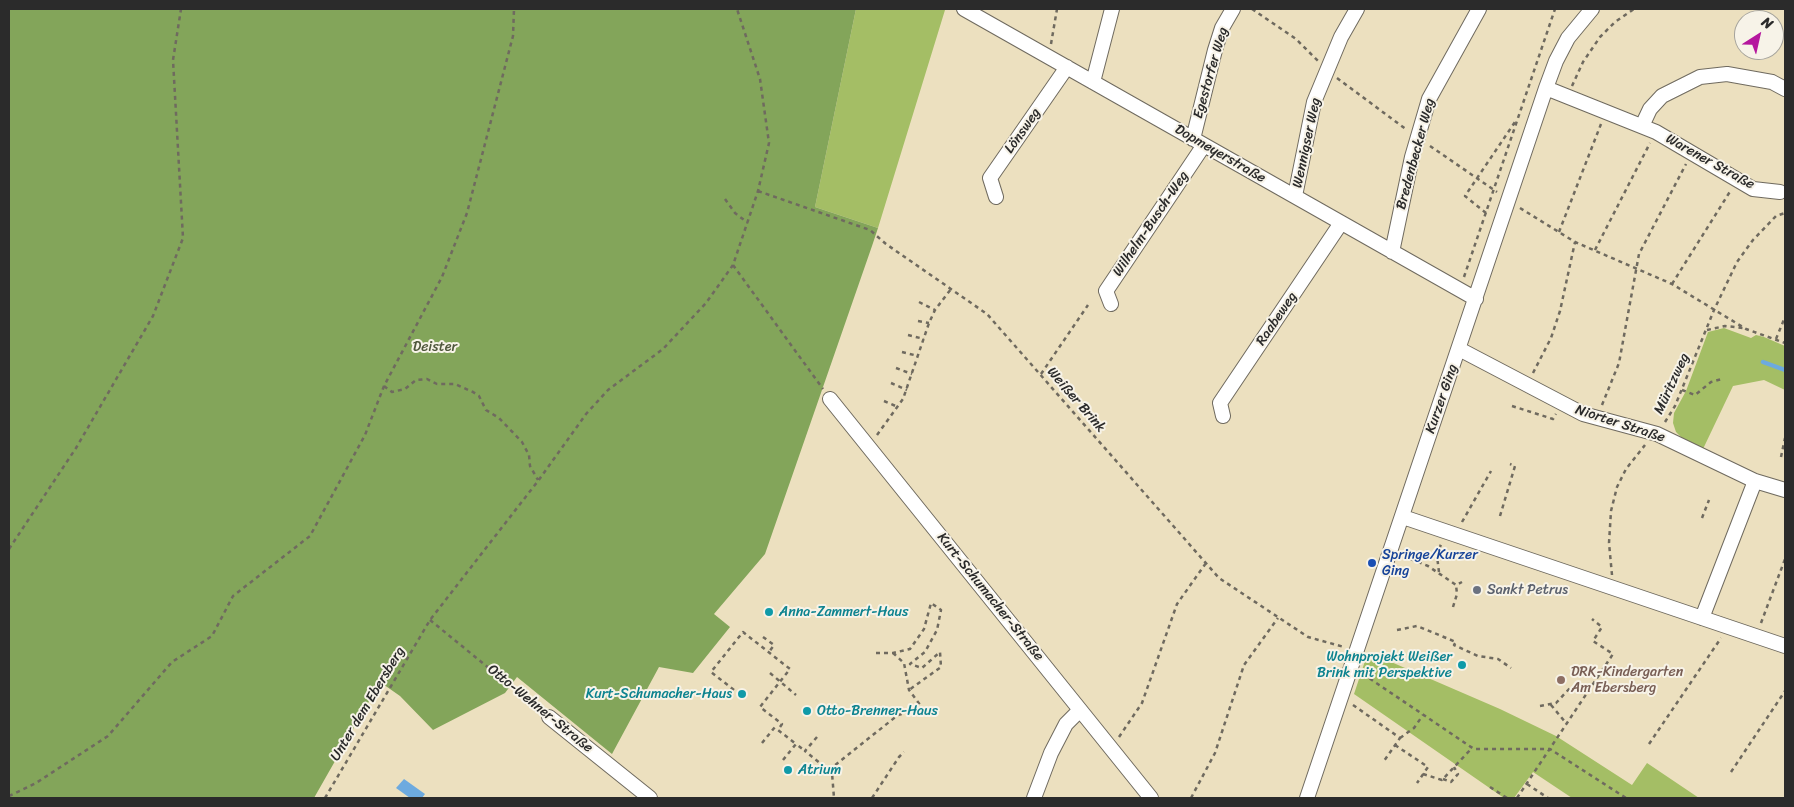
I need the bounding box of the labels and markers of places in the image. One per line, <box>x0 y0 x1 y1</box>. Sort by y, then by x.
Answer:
place label: Springe/Kurzer Ging <box>1382 547 1478 580</box>
marker: Springe/Kurzer Ging <box>1366 557 1378 569</box>
place label: Sankt Petrus <box>1487 582 1568 598</box>
marker: Sankt Petrus <box>1471 584 1483 596</box>
place label: Anna-Zammert-Haus <box>779 604 908 620</box>
marker: Anna-Zammert-Haus <box>763 606 775 618</box>
place label: Wohnprojekt Weißer Brink mit Perspektive <box>1317 649 1452 682</box>
marker: Wohnprojekt Weißer Brink mit Perspektive <box>1456 659 1468 671</box>
place label: DRK-Kindergarten Am Ebersberg <box>1571 664 1683 696</box>
marker: DRK-Kindergarten Am Ebersberg <box>1555 674 1567 686</box>
place label: Kurt-Schumacher-Haus <box>586 686 732 702</box>
marker: Kurt-Schumacher-Haus <box>736 688 748 700</box>
place label: Otto-Brenner-Haus <box>817 703 938 719</box>
marker: Otto-Brenner-Haus <box>801 705 813 717</box>
place label: Atrium <box>798 762 841 778</box>
marker: Atrium <box>782 764 794 776</box>

